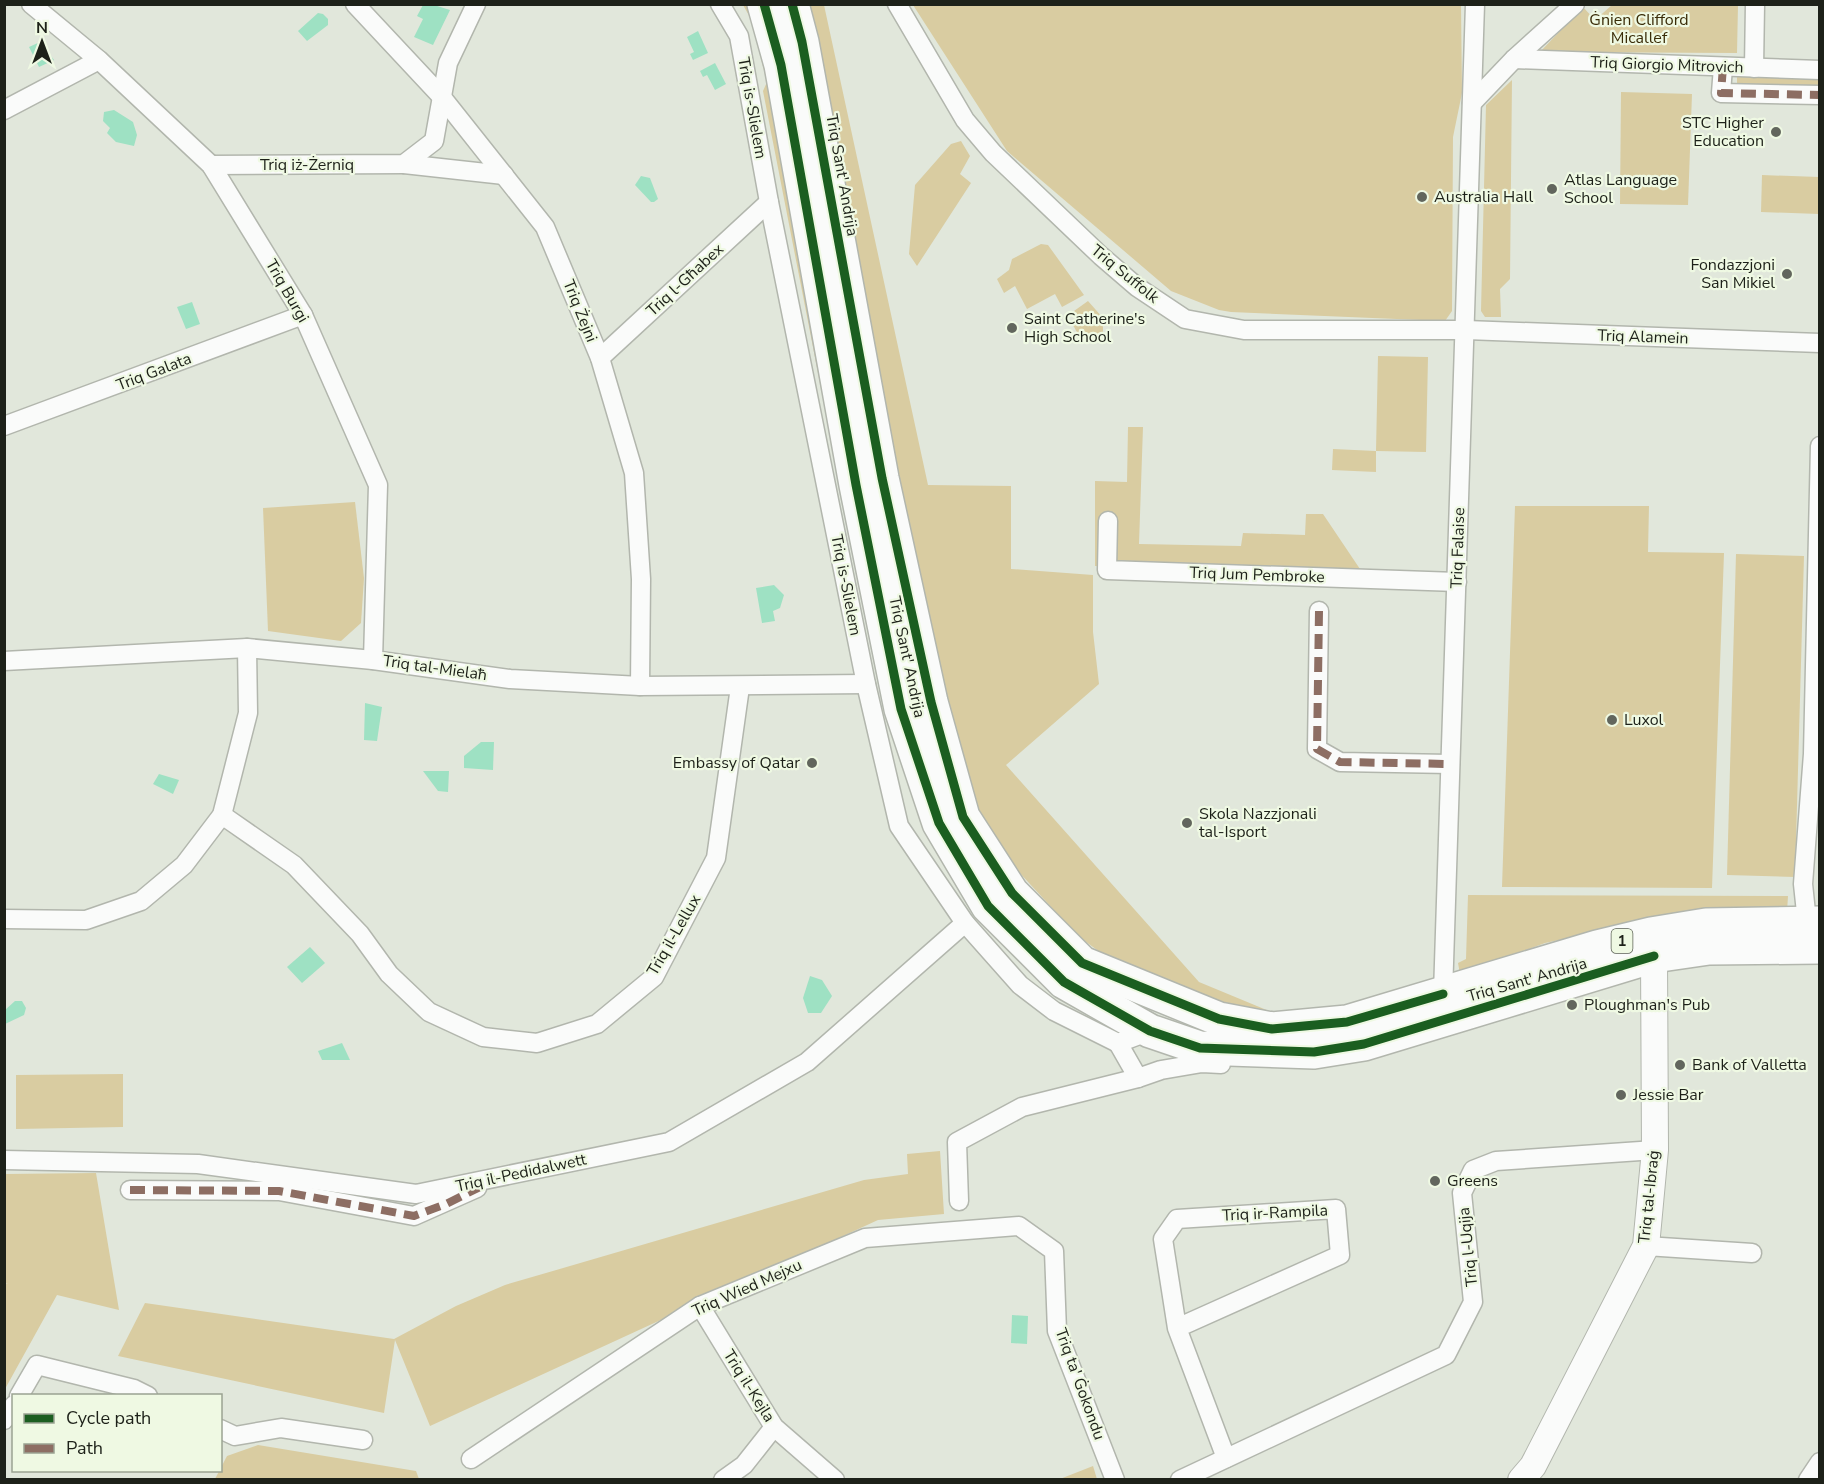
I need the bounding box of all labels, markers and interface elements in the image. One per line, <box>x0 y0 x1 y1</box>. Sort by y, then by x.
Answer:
park label: Ġnien Clifford Micallef <box>1589 9 1689 49</box>
north arrow <box>12 12 72 72</box>
text: N <box>36 17 48 39</box>
street label: Triq Giorgio Mitrovich <box>1590 51 1744 79</box>
street label: Triq is-Slielem <box>732 55 772 161</box>
street label: Triq Sant' Andrija <box>820 112 864 238</box>
place label: STC Higher Education <box>1682 112 1764 152</box>
marker: STC Higher Education <box>1769 125 1783 139</box>
street label: Triq iż-Żerniq <box>260 154 354 176</box>
place label: Atlas Language School <box>1564 169 1677 209</box>
marker: Atlas Language School <box>1545 182 1559 196</box>
place label: Australia Hall <box>1434 186 1533 208</box>
marker: Australia Hall <box>1415 190 1429 204</box>
street label: Triq l-Għabex <box>642 238 729 321</box>
street label: Triq Suffolk <box>1086 240 1165 309</box>
place label: Fondazzjoni San Mikiel <box>1690 254 1775 294</box>
street label: Triq Burgi <box>260 255 314 327</box>
marker: Fondazzjoni San Mikiel <box>1780 267 1794 281</box>
street label: Triq Żejni <box>558 276 602 346</box>
place label: Saint Catherine's High School <box>1024 308 1145 348</box>
marker: Saint Catherine's High School <box>1005 321 1019 335</box>
street label: Triq Alamein <box>1597 324 1689 350</box>
street label: Triq Galata <box>113 348 195 396</box>
street label: Triq Falaise <box>1446 507 1470 589</box>
street label: Triq is-Slielem <box>825 532 867 638</box>
street label: Triq Jum Pembroke <box>1189 562 1325 588</box>
street label: Triq Sant' Andrija <box>883 594 931 720</box>
street label: Triq tal-Mielaħ <box>381 650 489 686</box>
place label: Luxol <box>1624 709 1664 731</box>
marker: Luxol <box>1605 713 1619 727</box>
place label: Embassy of Qatar <box>673 752 800 774</box>
marker: Embassy of Qatar <box>805 756 819 770</box>
place label: Skola Nazzjonali tal-Isport <box>1199 803 1317 843</box>
marker: Skola Nazzjonali tal-Isport <box>1180 816 1194 830</box>
street label: Triq il-Lellux <box>642 890 706 980</box>
road number: 1 <box>1612 929 1632 953</box>
street label: Triq Sant' Andrija <box>1464 952 1590 1008</box>
place label: Ploughman's Pub <box>1584 994 1710 1016</box>
marker: Ploughman's Pub <box>1565 998 1579 1012</box>
place label: Bank of Valletta <box>1692 1054 1807 1076</box>
marker: Bank of Valletta <box>1673 1058 1687 1072</box>
place label: Jessie Bar <box>1632 1084 1704 1106</box>
marker: Jessie Bar <box>1614 1088 1628 1102</box>
street label: Triq il-Pedidalwett <box>454 1148 589 1198</box>
street label: Triq tal-Ibraġ <box>1633 1149 1665 1245</box>
place label: Greens <box>1447 1170 1498 1192</box>
marker: Greens <box>1428 1174 1442 1188</box>
street label: Triq ir-Rampila <box>1221 1199 1329 1227</box>
street label: Triq l-Uqija <box>1453 1206 1483 1288</box>
street label: Triq Wied Mejxu <box>689 1254 805 1322</box>
street label: Triq ta' Ġokondu <box>1050 1325 1110 1443</box>
street label: Triq il-Kejla <box>718 1346 780 1426</box>
legend <box>12 1394 222 1472</box>
text: Cycle path <box>66 1406 151 1430</box>
text: Path <box>66 1436 103 1460</box>

